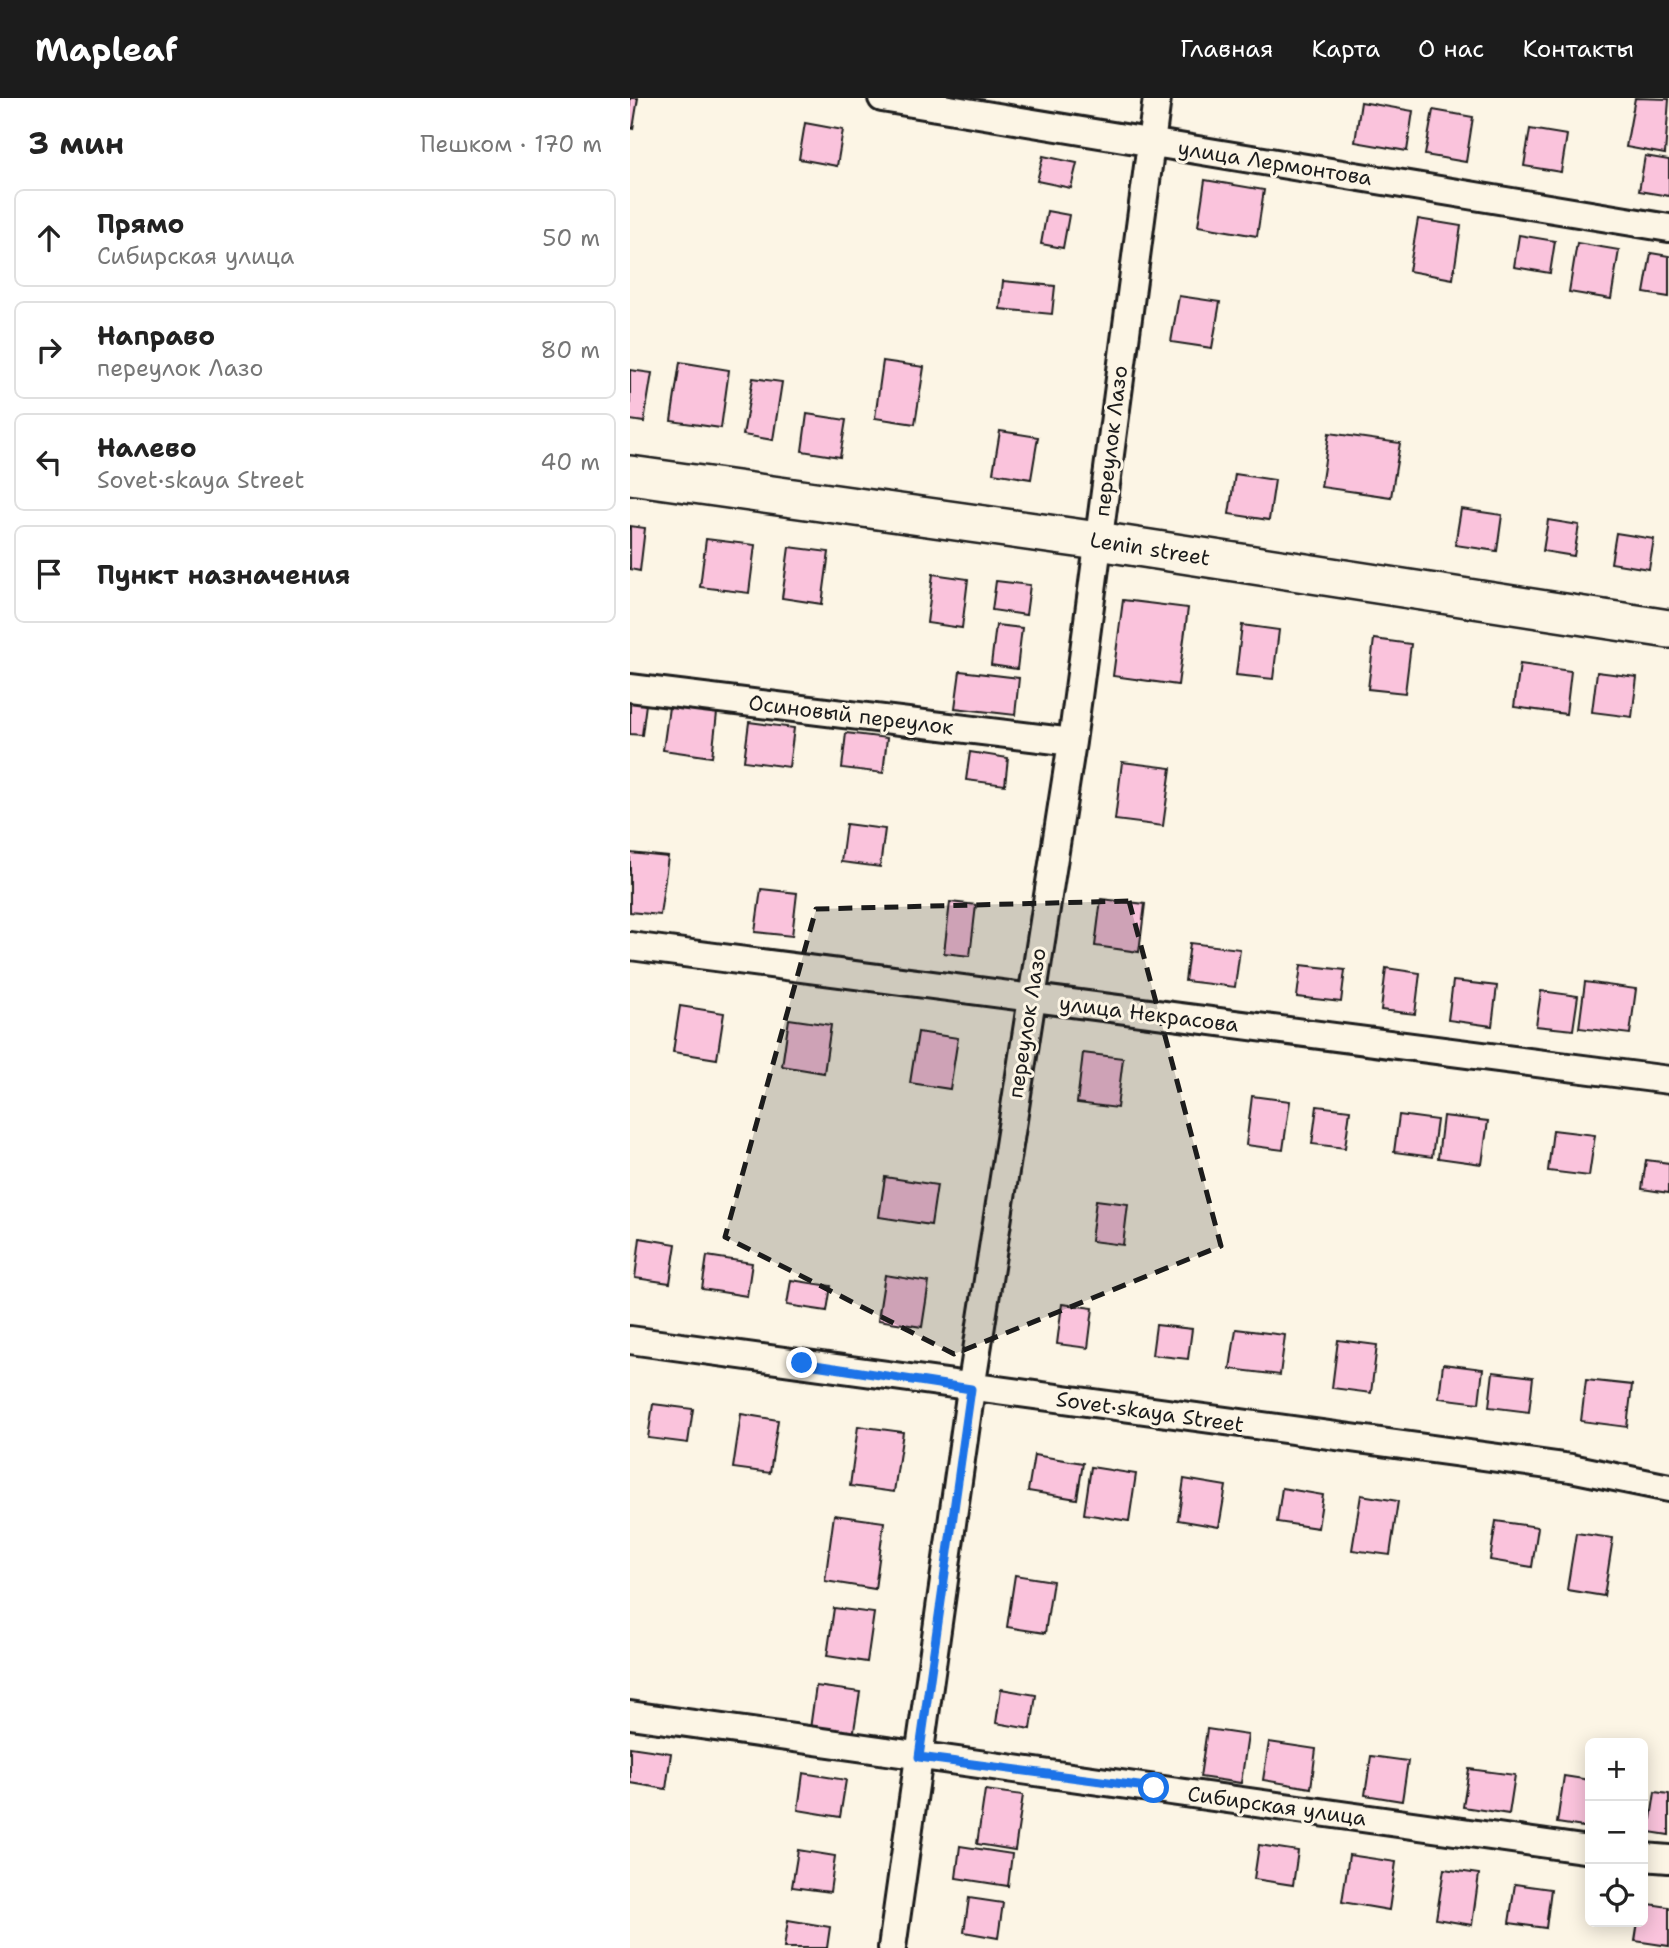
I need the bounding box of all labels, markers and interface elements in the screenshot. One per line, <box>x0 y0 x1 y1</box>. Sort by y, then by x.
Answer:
text: Mapleaf <box>35 27 178 72</box>
text: Главная <box>1180 33 1273 65</box>
text: Карта <box>1311 33 1380 65</box>
text: О нас <box>1418 33 1484 65</box>
text: Контакты <box>1522 33 1634 65</box>
text: 3 мин <box>28 123 124 164</box>
text: Пешком · 170 m <box>420 129 602 159</box>
street label: улица Лермонтова <box>1176 134 1374 192</box>
text: Прямо <box>97 206 185 241</box>
icon: ahead <box>30 219 68 257</box>
text: 50 m <box>542 223 600 253</box>
text: Сибирская улица <box>97 241 294 271</box>
text: Направо <box>97 318 215 353</box>
icon: right <box>30 331 68 369</box>
text: 80 m <box>541 335 600 365</box>
text: переулок Лазо <box>97 353 263 383</box>
street label: переулок Лазо <box>1088 364 1134 518</box>
text: Налево <box>97 430 197 465</box>
icon: left <box>30 443 68 481</box>
text: 40 m <box>540 447 600 477</box>
text: Sovet·skaya Street <box>97 465 305 495</box>
street label: Lenin street <box>1088 526 1212 572</box>
icon: arrive <box>30 555 68 593</box>
text: Пункт назначения <box>97 557 350 592</box>
street label: Осиновый переулок <box>747 689 955 741</box>
street label: переулок Лазо <box>1001 946 1053 1100</box>
street label: улица Некрасова <box>1058 989 1240 1039</box>
route end <box>786 1347 817 1378</box>
street label: Sovet·skaya Street <box>1054 1385 1246 1439</box>
map controls <box>1585 1738 1648 1927</box>
button: + <box>1585 1738 1648 1801</box>
route start <box>1138 1772 1169 1803</box>
street label: Сибирская улица <box>1186 1780 1368 1832</box>
button: − <box>1585 1801 1648 1864</box>
button: locate <box>1585 1864 1648 1927</box>

